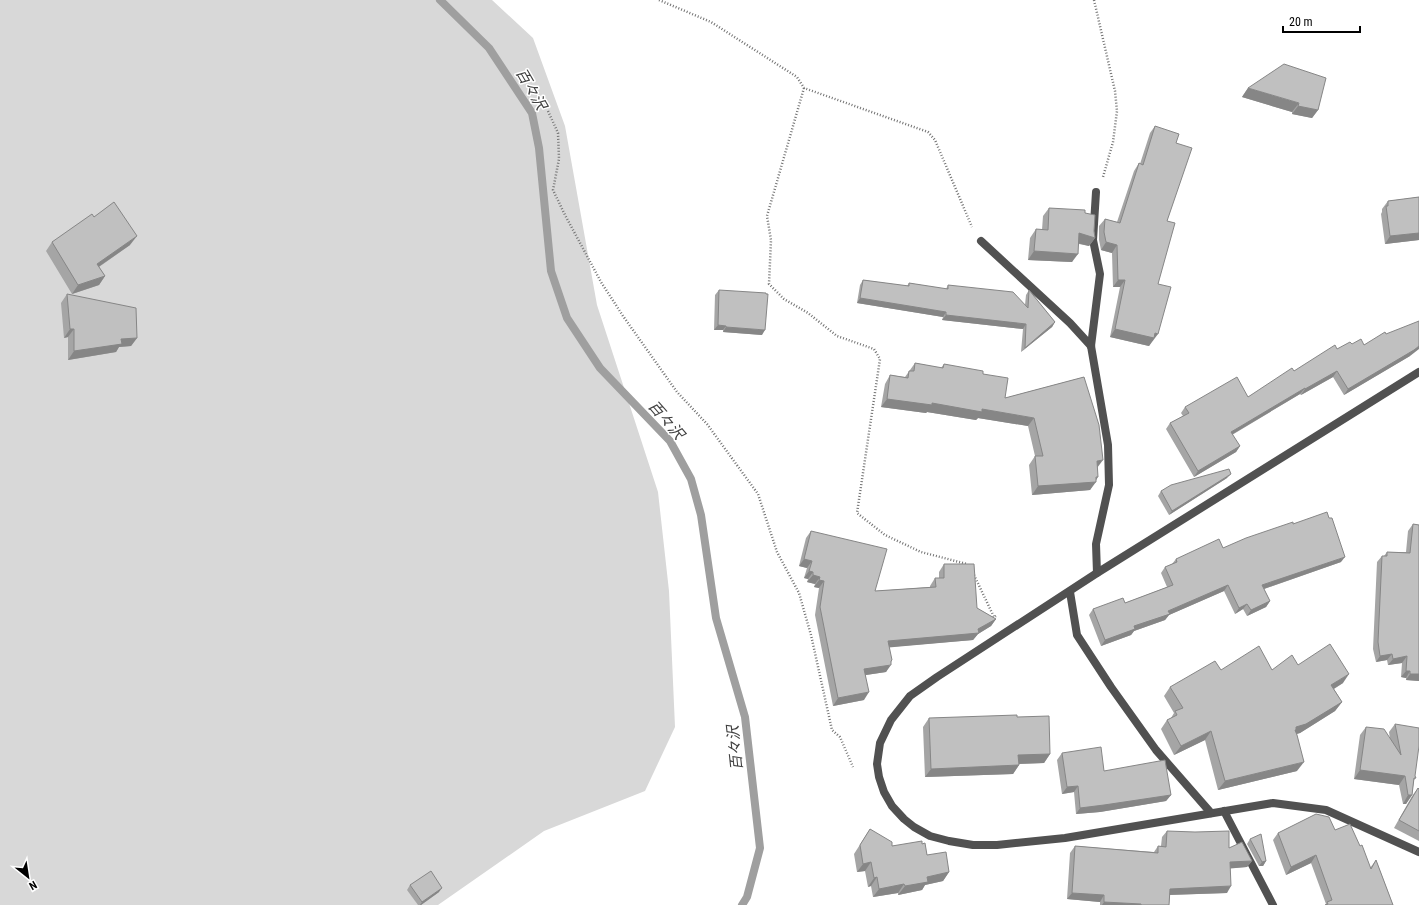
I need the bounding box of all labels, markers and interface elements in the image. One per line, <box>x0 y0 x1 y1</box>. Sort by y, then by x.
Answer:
scale bar <box>1283 8 1360 34</box>
text: 20 m <box>1289 15 1313 29</box>
water label: 百々沢 <box>512 65 551 115</box>
water label: 百々沢 <box>644 397 689 444</box>
water label: 百々沢 <box>723 723 746 771</box>
north arrow <box>8 857 48 897</box>
text: N <box>26 878 39 893</box>

